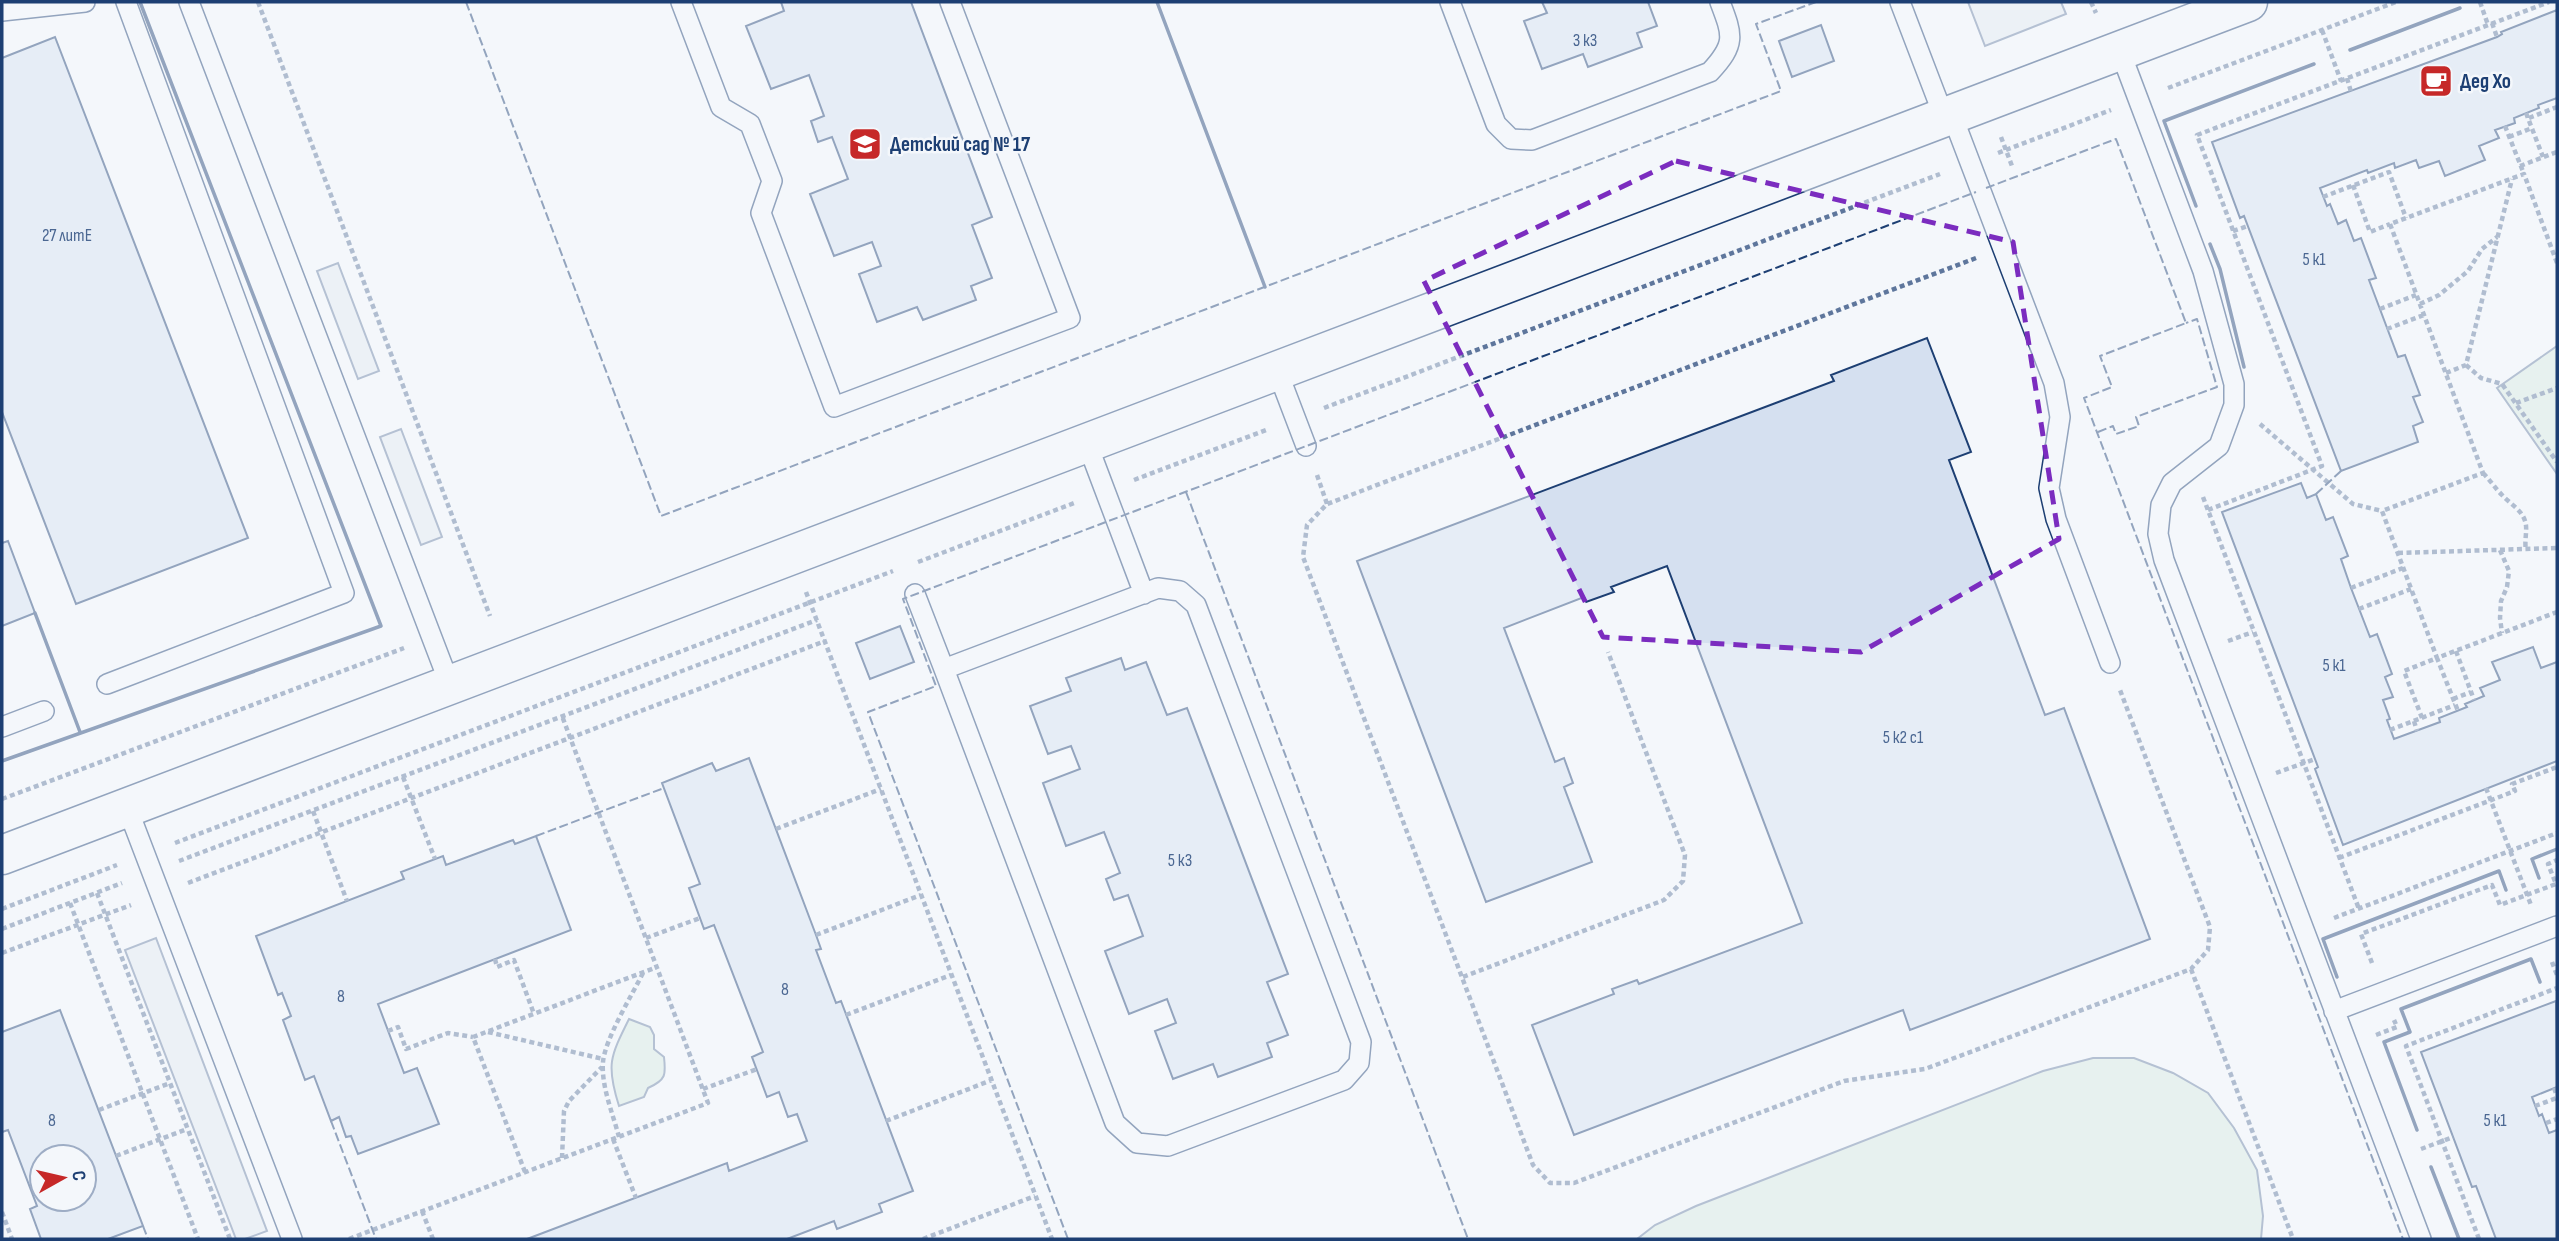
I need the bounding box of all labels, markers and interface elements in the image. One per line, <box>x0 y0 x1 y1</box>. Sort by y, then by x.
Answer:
house number: 3 к3 <box>1573 30 1597 51</box>
cafe icon: Дед Хо <box>2417 62 2455 100</box>
place label: Дед Хо <box>2460 69 2511 94</box>
school or university icon: Детский сад № 17 <box>846 125 884 163</box>
place label: Детский сад № 17 <box>890 132 1031 157</box>
house number: 27 литЕ <box>42 225 92 246</box>
house number: 5 к1 <box>2302 249 2326 270</box>
house number: 5 к1 <box>2322 655 2346 676</box>
house number: 5 к2 с1 <box>1883 727 1924 748</box>
house number: 5 к3 <box>1168 850 1192 871</box>
house number: 8 <box>781 979 789 1000</box>
house number: 8 <box>337 986 345 1007</box>
house number: 8 <box>48 1110 56 1131</box>
house number: 5 к1 <box>2483 1110 2507 1131</box>
north arrow <box>28 1143 98 1213</box>
text: С <box>66 1169 90 1183</box>

